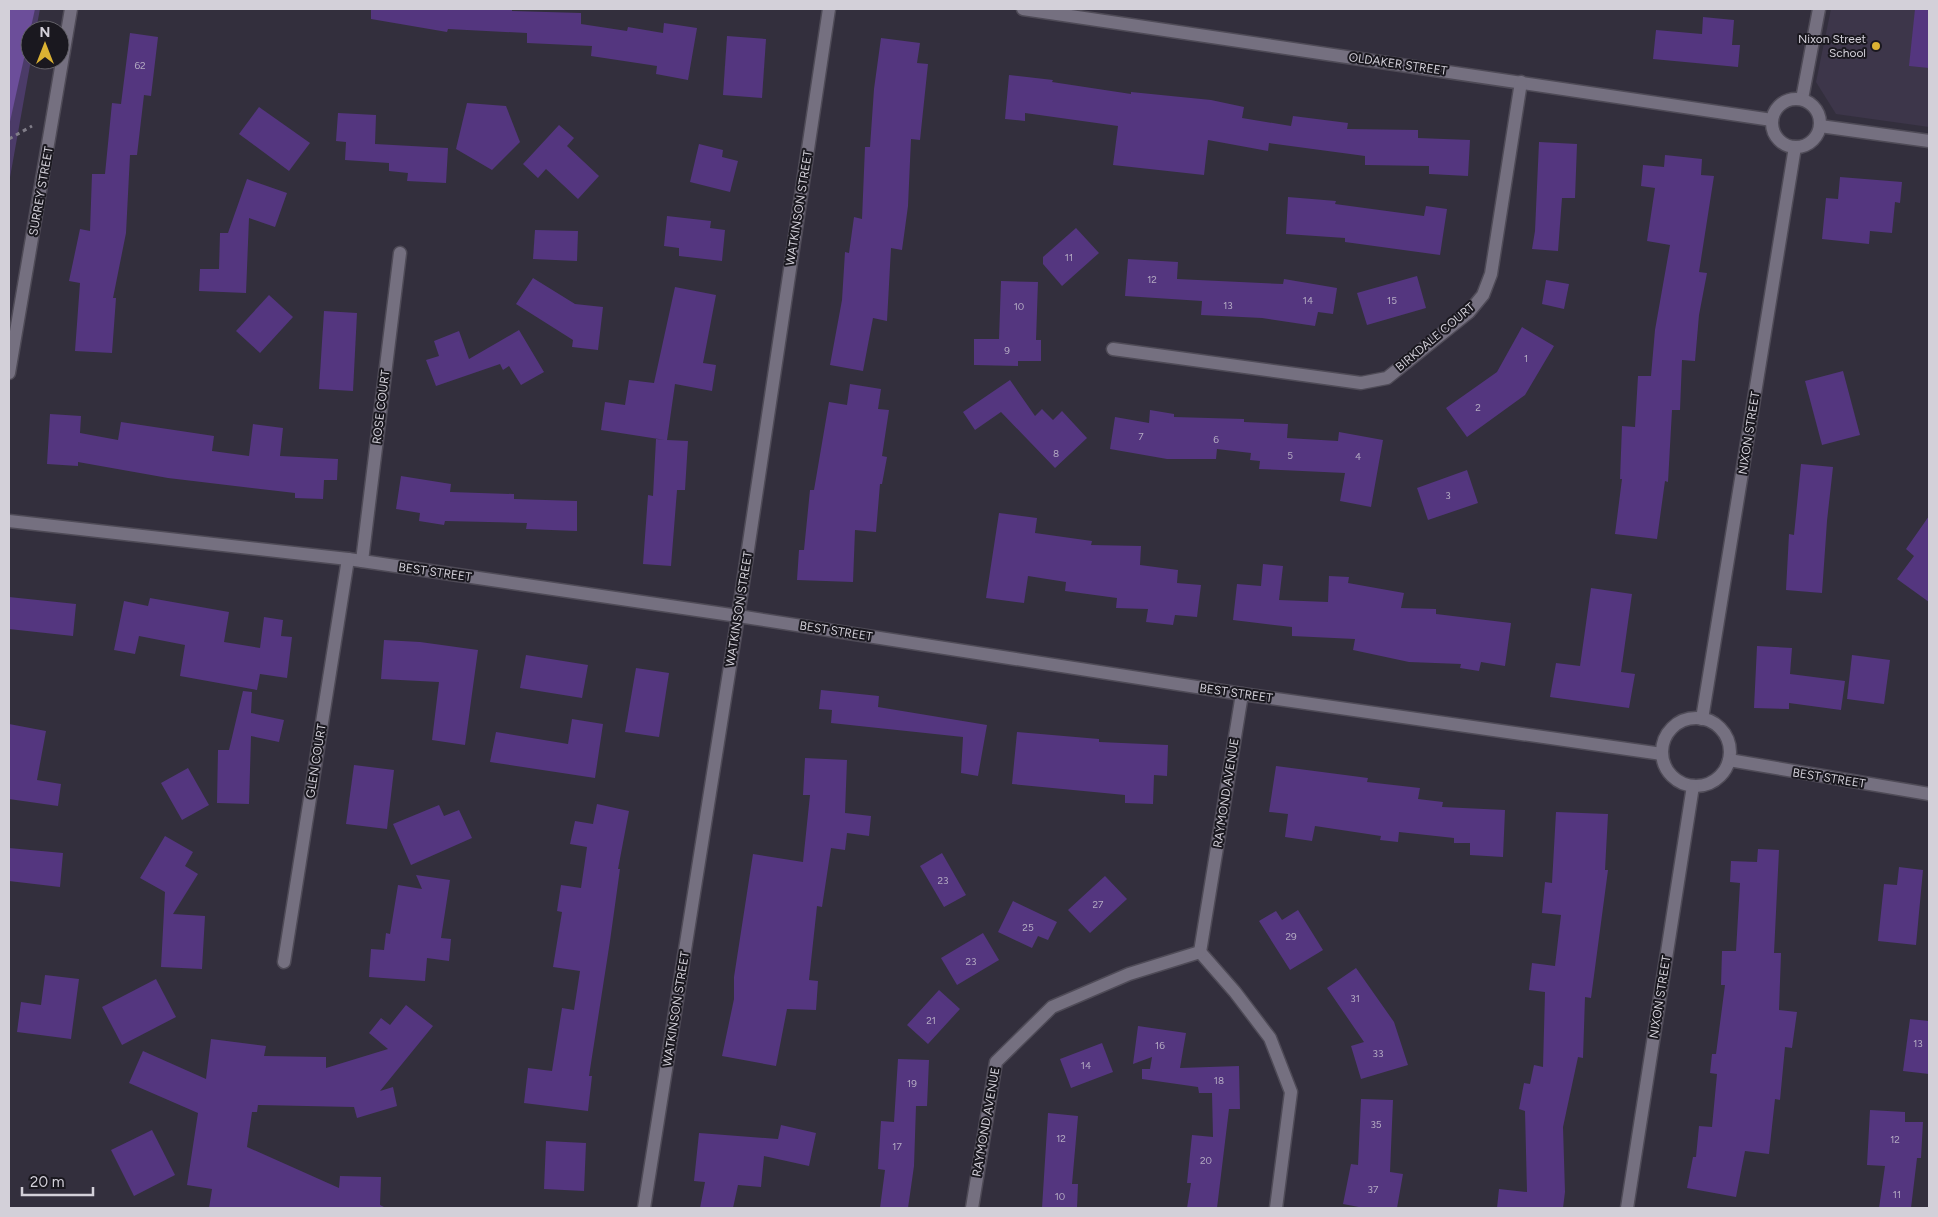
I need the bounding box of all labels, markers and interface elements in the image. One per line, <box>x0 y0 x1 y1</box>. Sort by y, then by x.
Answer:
north arrow <box>20 20 70 70</box>
text: N <box>40 24 50 41</box>
place label: Nixon Street School <box>1798 32 1866 60</box>
marker: Nixon Street School <box>1870 40 1882 52</box>
street label: OLDAKER STREET <box>1348 50 1448 78</box>
house number: 62 <box>134 59 146 72</box>
street label: SURREY STREET <box>26 145 56 237</box>
street label: WATKINSON STREET <box>783 149 815 267</box>
house number: 11 <box>1065 251 1073 264</box>
house number: 12 <box>1147 273 1157 286</box>
house number: 14 <box>1303 294 1313 307</box>
house number: 15 <box>1387 294 1397 307</box>
house number: 13 <box>1223 299 1233 312</box>
house number: 10 <box>1014 300 1024 313</box>
street label: BIRKDALE COURT <box>1393 300 1478 374</box>
house number: 9 <box>1004 344 1010 357</box>
house number: 1 <box>1524 352 1528 365</box>
street label: ROSE COURT <box>369 369 393 445</box>
street label: NIXON STREET <box>1736 390 1763 475</box>
house number: 2 <box>1475 401 1481 414</box>
house number: 7 <box>1138 430 1144 443</box>
house number: 6 <box>1213 433 1219 446</box>
house number: 8 <box>1053 447 1059 460</box>
house number: 5 <box>1287 449 1293 462</box>
house number: 4 <box>1355 450 1361 463</box>
house number: 3 <box>1445 489 1451 502</box>
street label: WATKINSON STREET <box>723 550 755 668</box>
street label: BEST STREET <box>398 560 473 584</box>
street label: BEST STREET <box>798 618 874 644</box>
street label: BEST STREET <box>1199 681 1274 705</box>
street label: GLEN COURT <box>303 722 329 799</box>
street label: RAYMOND AVENUE <box>1210 737 1242 849</box>
street label: BEST STREET <box>1791 765 1867 791</box>
house number: 23 <box>937 874 949 887</box>
house number: 27 <box>1093 898 1104 911</box>
house number: 25 <box>1022 921 1034 934</box>
house number: 29 <box>1285 930 1297 943</box>
street label: WATKINSON STREET <box>660 950 692 1068</box>
street label: NIXON STREET <box>1647 954 1674 1039</box>
house number: 23 <box>965 955 977 968</box>
house number: 31 <box>1350 992 1360 1005</box>
house number: 21 <box>926 1014 936 1027</box>
house number: 13 <box>1913 1037 1923 1050</box>
house number: 16 <box>1155 1039 1165 1052</box>
house number: 33 <box>1373 1047 1383 1060</box>
house number: 14 <box>1081 1059 1091 1072</box>
street label: RAYMOND AVENUE <box>969 1066 1003 1178</box>
house number: 18 <box>1214 1074 1224 1087</box>
house number: 19 <box>907 1077 917 1090</box>
house number: 35 <box>1370 1118 1382 1131</box>
house number: 12 <box>1056 1132 1066 1145</box>
house number: 12 <box>1890 1133 1900 1146</box>
house number: 17 <box>892 1140 902 1153</box>
house number: 20 <box>1200 1154 1212 1167</box>
scale bar <box>22 1164 94 1196</box>
text: 20 m <box>30 1173 64 1191</box>
house number: 37 <box>1368 1183 1379 1196</box>
house number: 11 <box>1893 1188 1901 1201</box>
house number: 10 <box>1055 1190 1065 1203</box>

